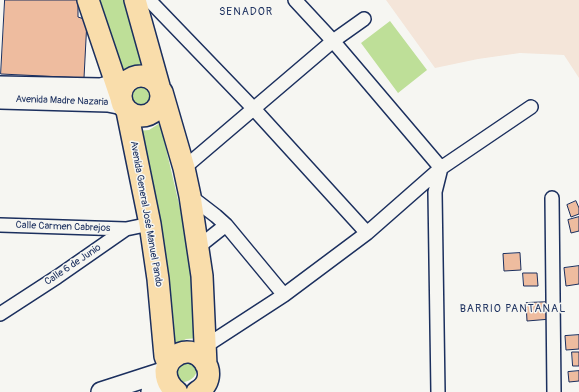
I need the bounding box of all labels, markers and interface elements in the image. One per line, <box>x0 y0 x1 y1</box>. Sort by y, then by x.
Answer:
district label: SENADOR <box>219 5 273 19</box>
street label: Avenida Madre Nazaria <box>15 93 109 109</box>
street label: Avenida General José Manuel Pando <box>127 140 165 288</box>
street label: Calle Carmen Cabrejos <box>15 219 111 235</box>
street label: Calle 6 de Junio <box>43 242 103 288</box>
district label: BARRIO PANTANAL <box>460 302 566 316</box>

